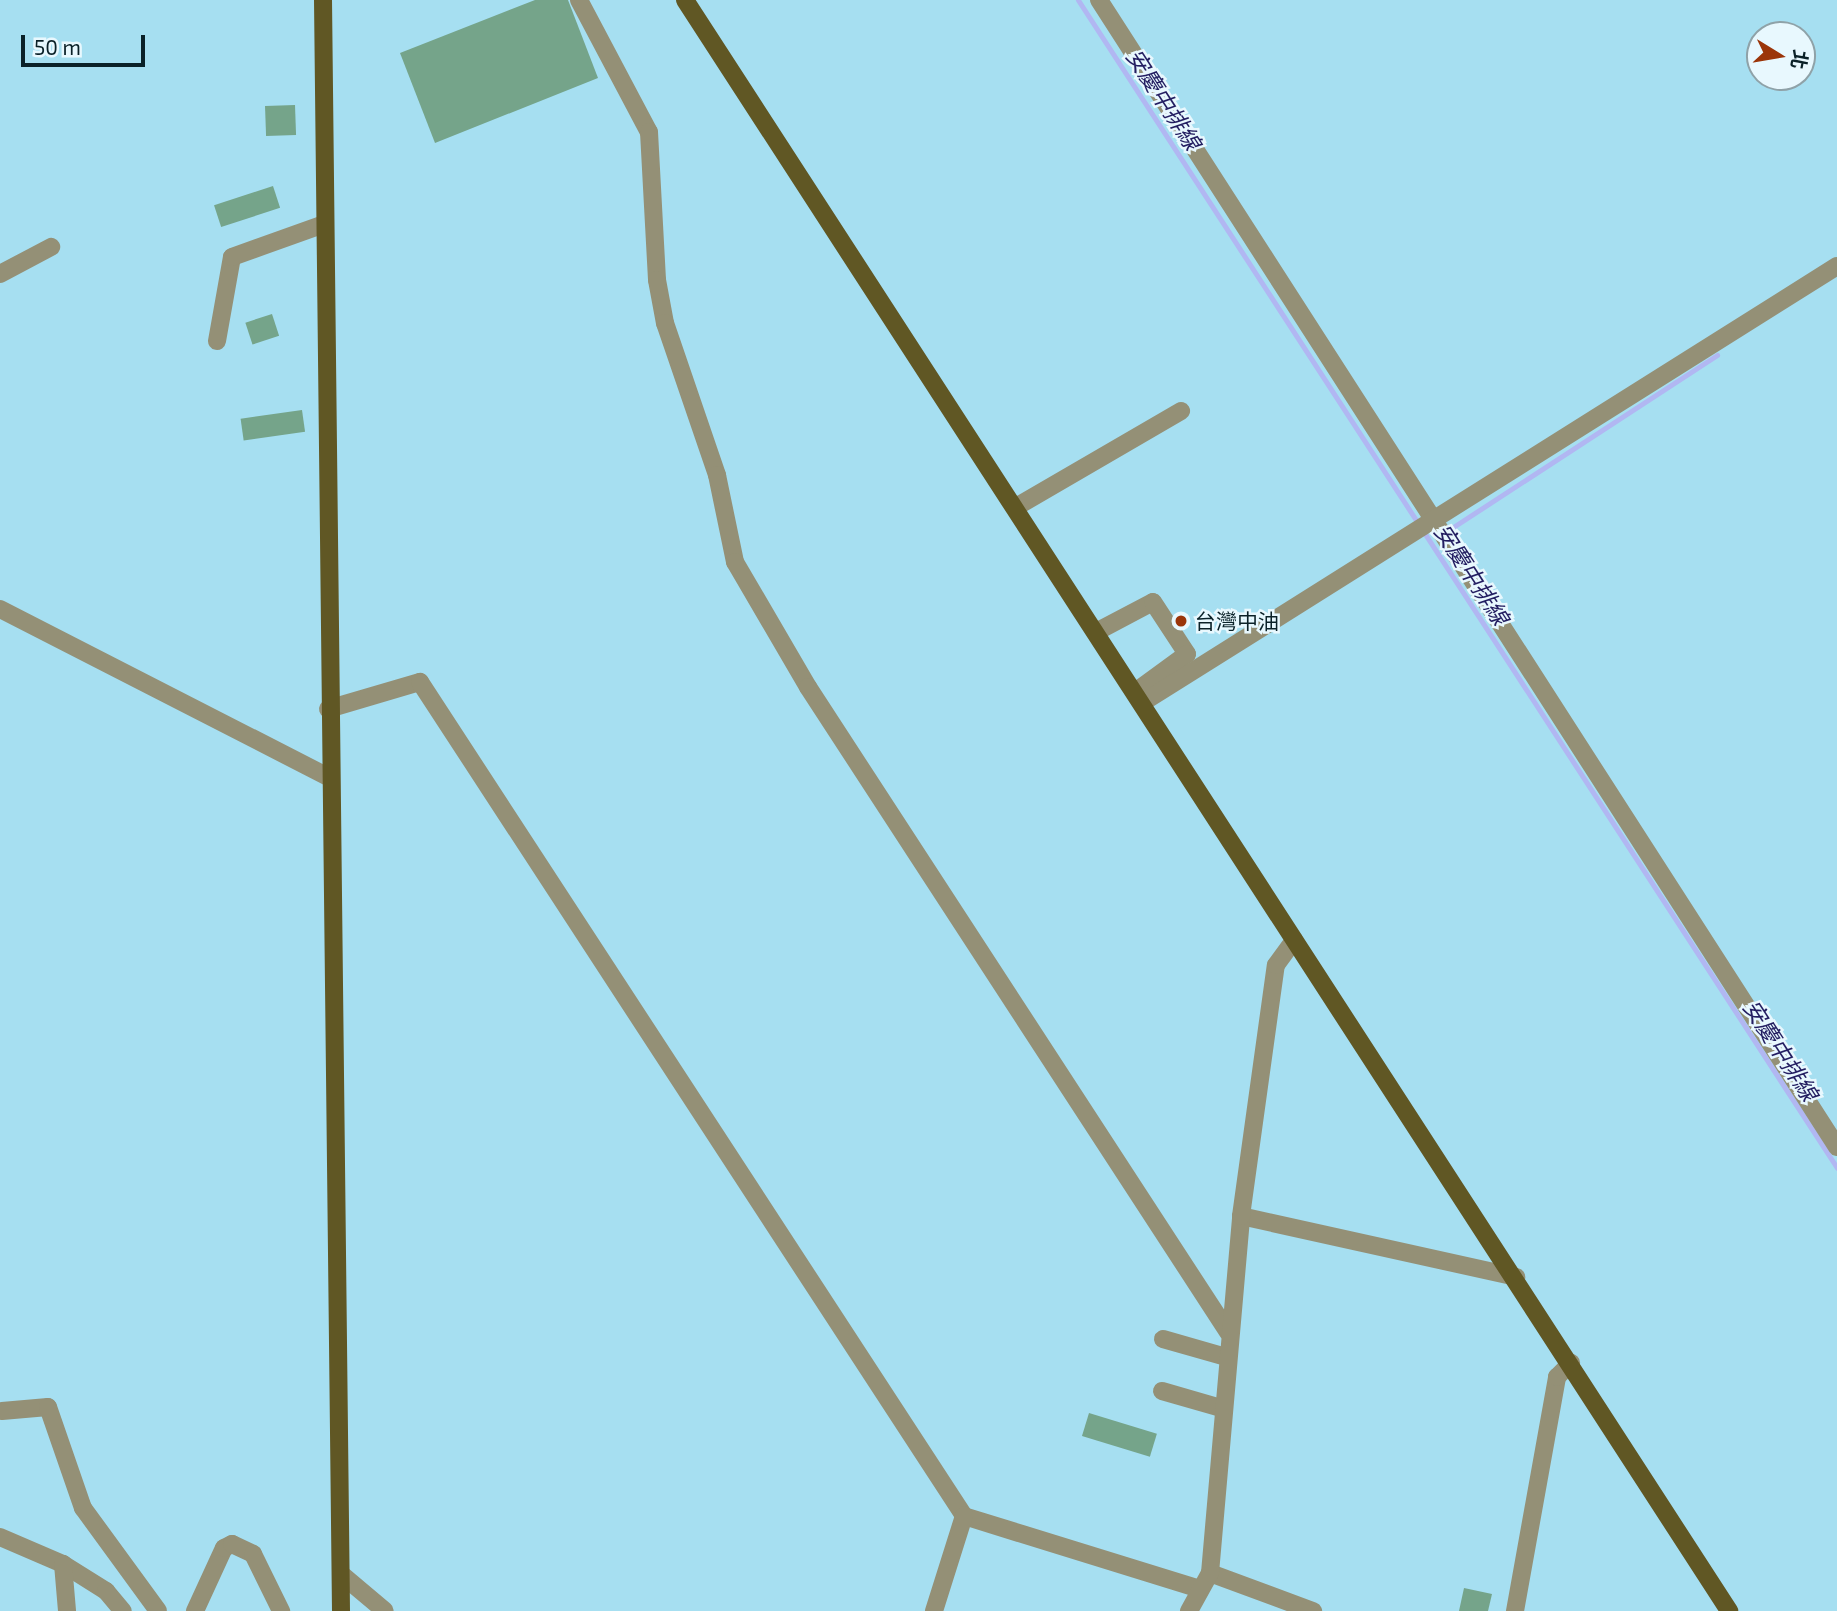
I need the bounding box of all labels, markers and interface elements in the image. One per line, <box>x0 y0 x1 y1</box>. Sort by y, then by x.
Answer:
scale bar <box>24 21 149 65</box>
north arrow <box>1746 21 1816 91</box>
text: 50 m <box>34 34 81 59</box>
water label: 安慶中排線 <box>1121 43 1207 155</box>
text: 北 <box>1787 48 1813 71</box>
water label: 安慶中排線 <box>1429 518 1515 630</box>
place label: 台灣中油 <box>1195 608 1279 634</box>
marker: 台灣中油 <box>1173 613 1189 629</box>
water label: 安慶中排線 <box>1738 994 1824 1106</box>

